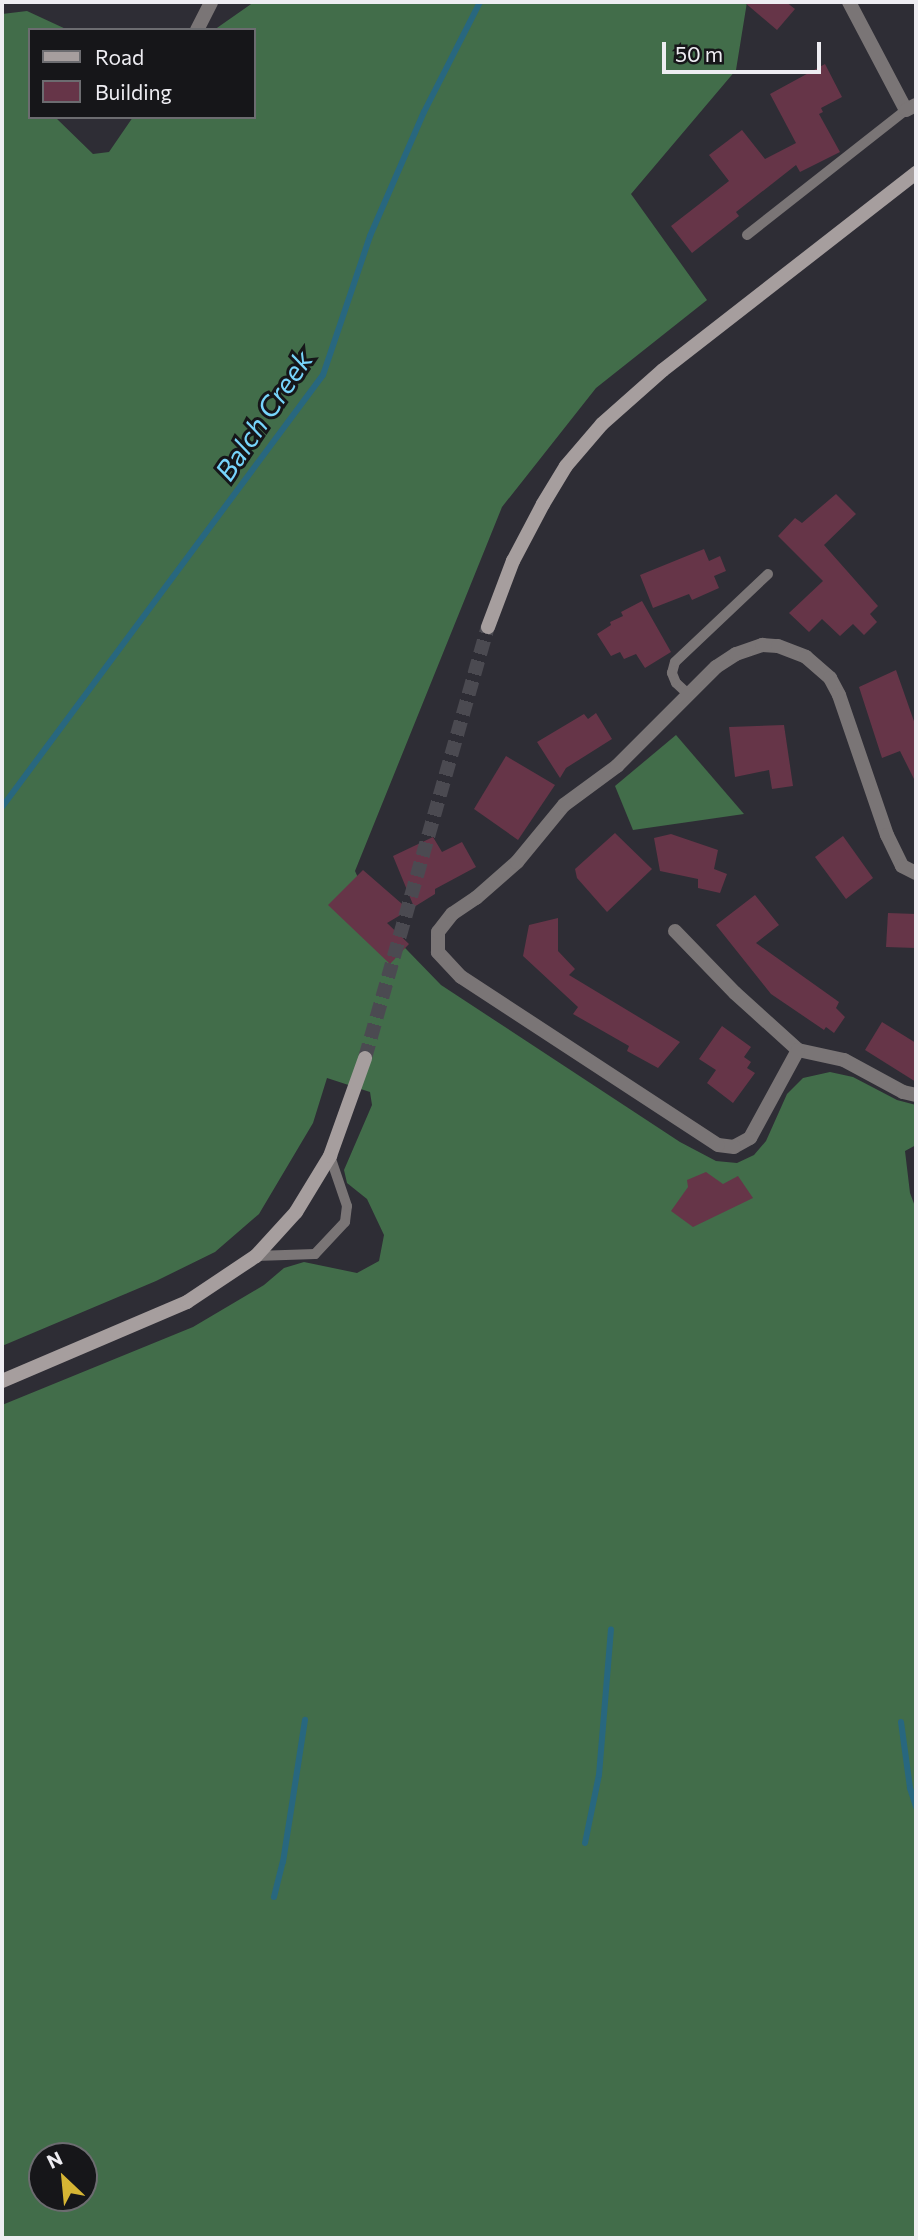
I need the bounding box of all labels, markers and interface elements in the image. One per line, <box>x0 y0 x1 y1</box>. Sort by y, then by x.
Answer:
legend <box>28 28 256 119</box>
scale bar <box>666 28 825 72</box>
text: 50 m <box>675 41 723 66</box>
text: Road <box>95 44 144 69</box>
text: Building <box>95 79 172 104</box>
water label: Balch Creek <box>207 344 319 486</box>
north arrow <box>28 2142 98 2212</box>
text: N <box>43 2146 66 2173</box>

